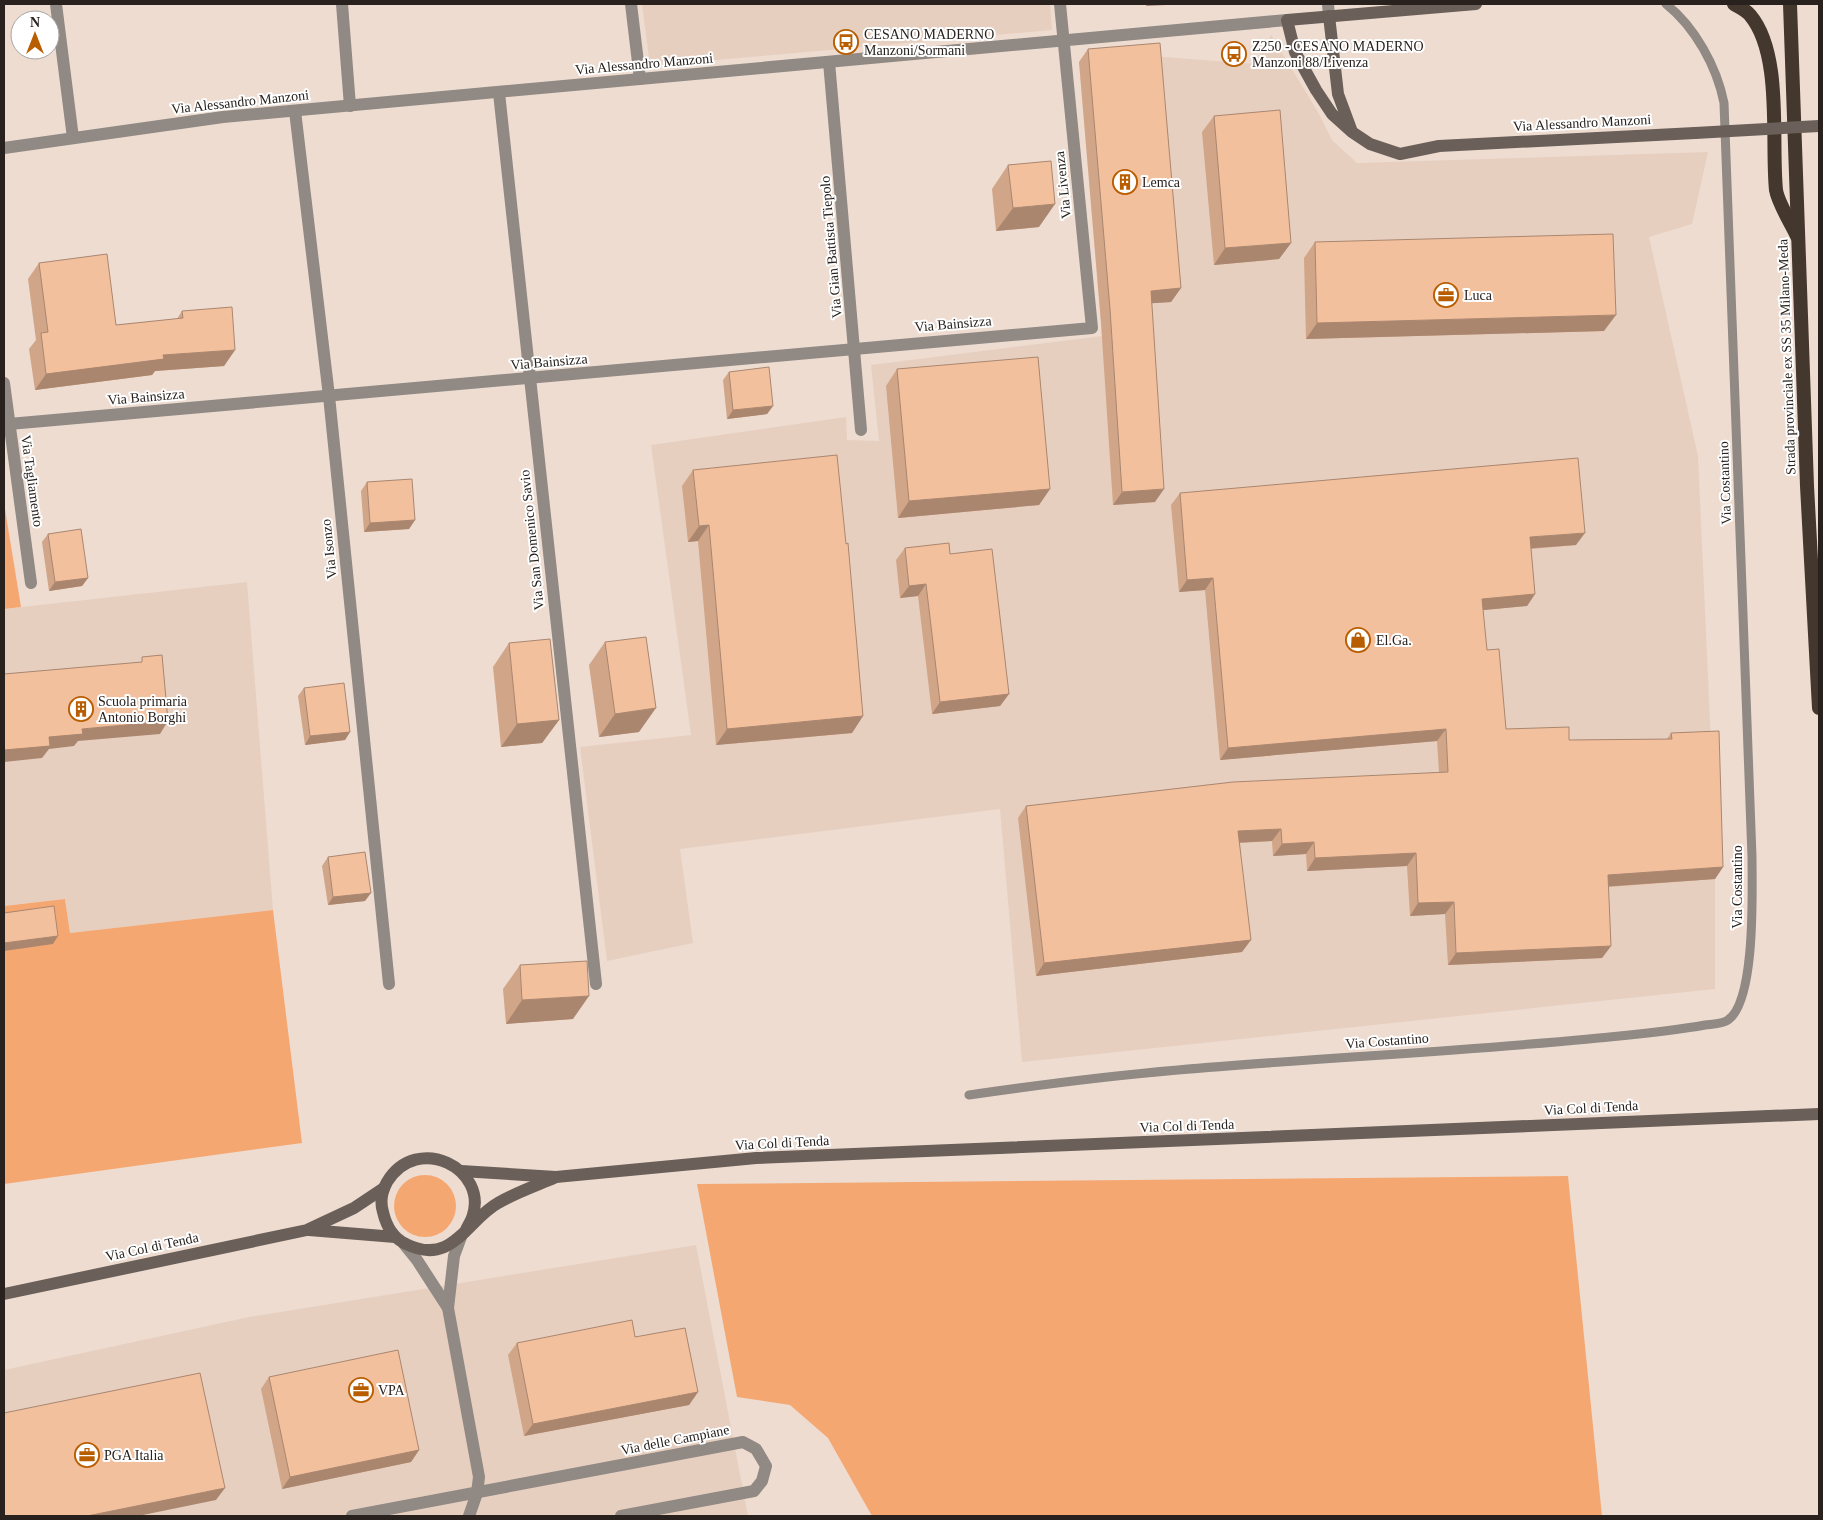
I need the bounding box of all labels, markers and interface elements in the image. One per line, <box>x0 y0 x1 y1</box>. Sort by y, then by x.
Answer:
north arrow <box>10 10 60 60</box>
text: N <box>30 15 40 30</box>
place label: CESANO MADERNO Manzoni/Sormani <box>864 27 994 58</box>
bus stop icon: CESANO MADERNO Manzoni/Sormani <box>833 29 859 55</box>
place label: Z250 - CESANO MADERNO Manzoni 88/Livenza <box>1252 39 1424 70</box>
bus stop icon: Z250 - CESANO MADERNO Manzoni 88/Livenza <box>1221 41 1247 67</box>
street label: Via Alessandro Manzoni <box>574 50 714 78</box>
street label: Via Alessandro Manzoni <box>170 87 310 117</box>
street label: Via Alessandro Manzoni <box>1513 112 1652 134</box>
street label: Via Livenza <box>1052 150 1074 220</box>
building icon: Lemca <box>1112 169 1138 195</box>
street label: Via Gian Battista Tiepolo <box>817 175 845 319</box>
place label: Lemca <box>1142 175 1181 190</box>
street label: Strada provinciale ex SS 35 Milano-Meda <box>1775 238 1799 475</box>
office icon: Luca <box>1433 282 1459 308</box>
place label: Luca <box>1464 288 1493 303</box>
street label: Via Bainsizza <box>914 313 993 335</box>
street label: Via Bainsizza <box>510 351 589 373</box>
street label: Via Bainsizza <box>107 386 186 408</box>
street label: Via Tagliamento <box>18 434 46 528</box>
street label: Via Costantino <box>1716 441 1734 525</box>
street label: Via San Domenico Savio <box>517 469 547 611</box>
street label: Via Isonzo <box>318 518 340 580</box>
shop icon: El.Ga. <box>1345 627 1371 653</box>
place label: El.Ga. <box>1376 633 1412 648</box>
place label: Scuola primaria Antonio Borghi <box>98 694 188 725</box>
building icon: Scuola primaria Antonio Borghi <box>68 696 94 722</box>
street label: Via Costantino <box>1730 845 1745 929</box>
street label: Via Costantino <box>1345 1031 1429 1051</box>
street label: Via Col di Tenda <box>1543 1098 1639 1118</box>
street label: Via Col di Tenda <box>1139 1117 1235 1135</box>
street label: Via Col di Tenda <box>734 1133 830 1153</box>
street label: Via Col di Tenda <box>104 1230 201 1264</box>
office icon: VPA <box>348 1377 374 1403</box>
place label: VPA <box>378 1383 406 1398</box>
street label: Via delle Campiane <box>619 1422 731 1458</box>
office icon: PGA Italia <box>74 1442 100 1468</box>
place label: PGA Italia <box>104 1448 164 1463</box>

